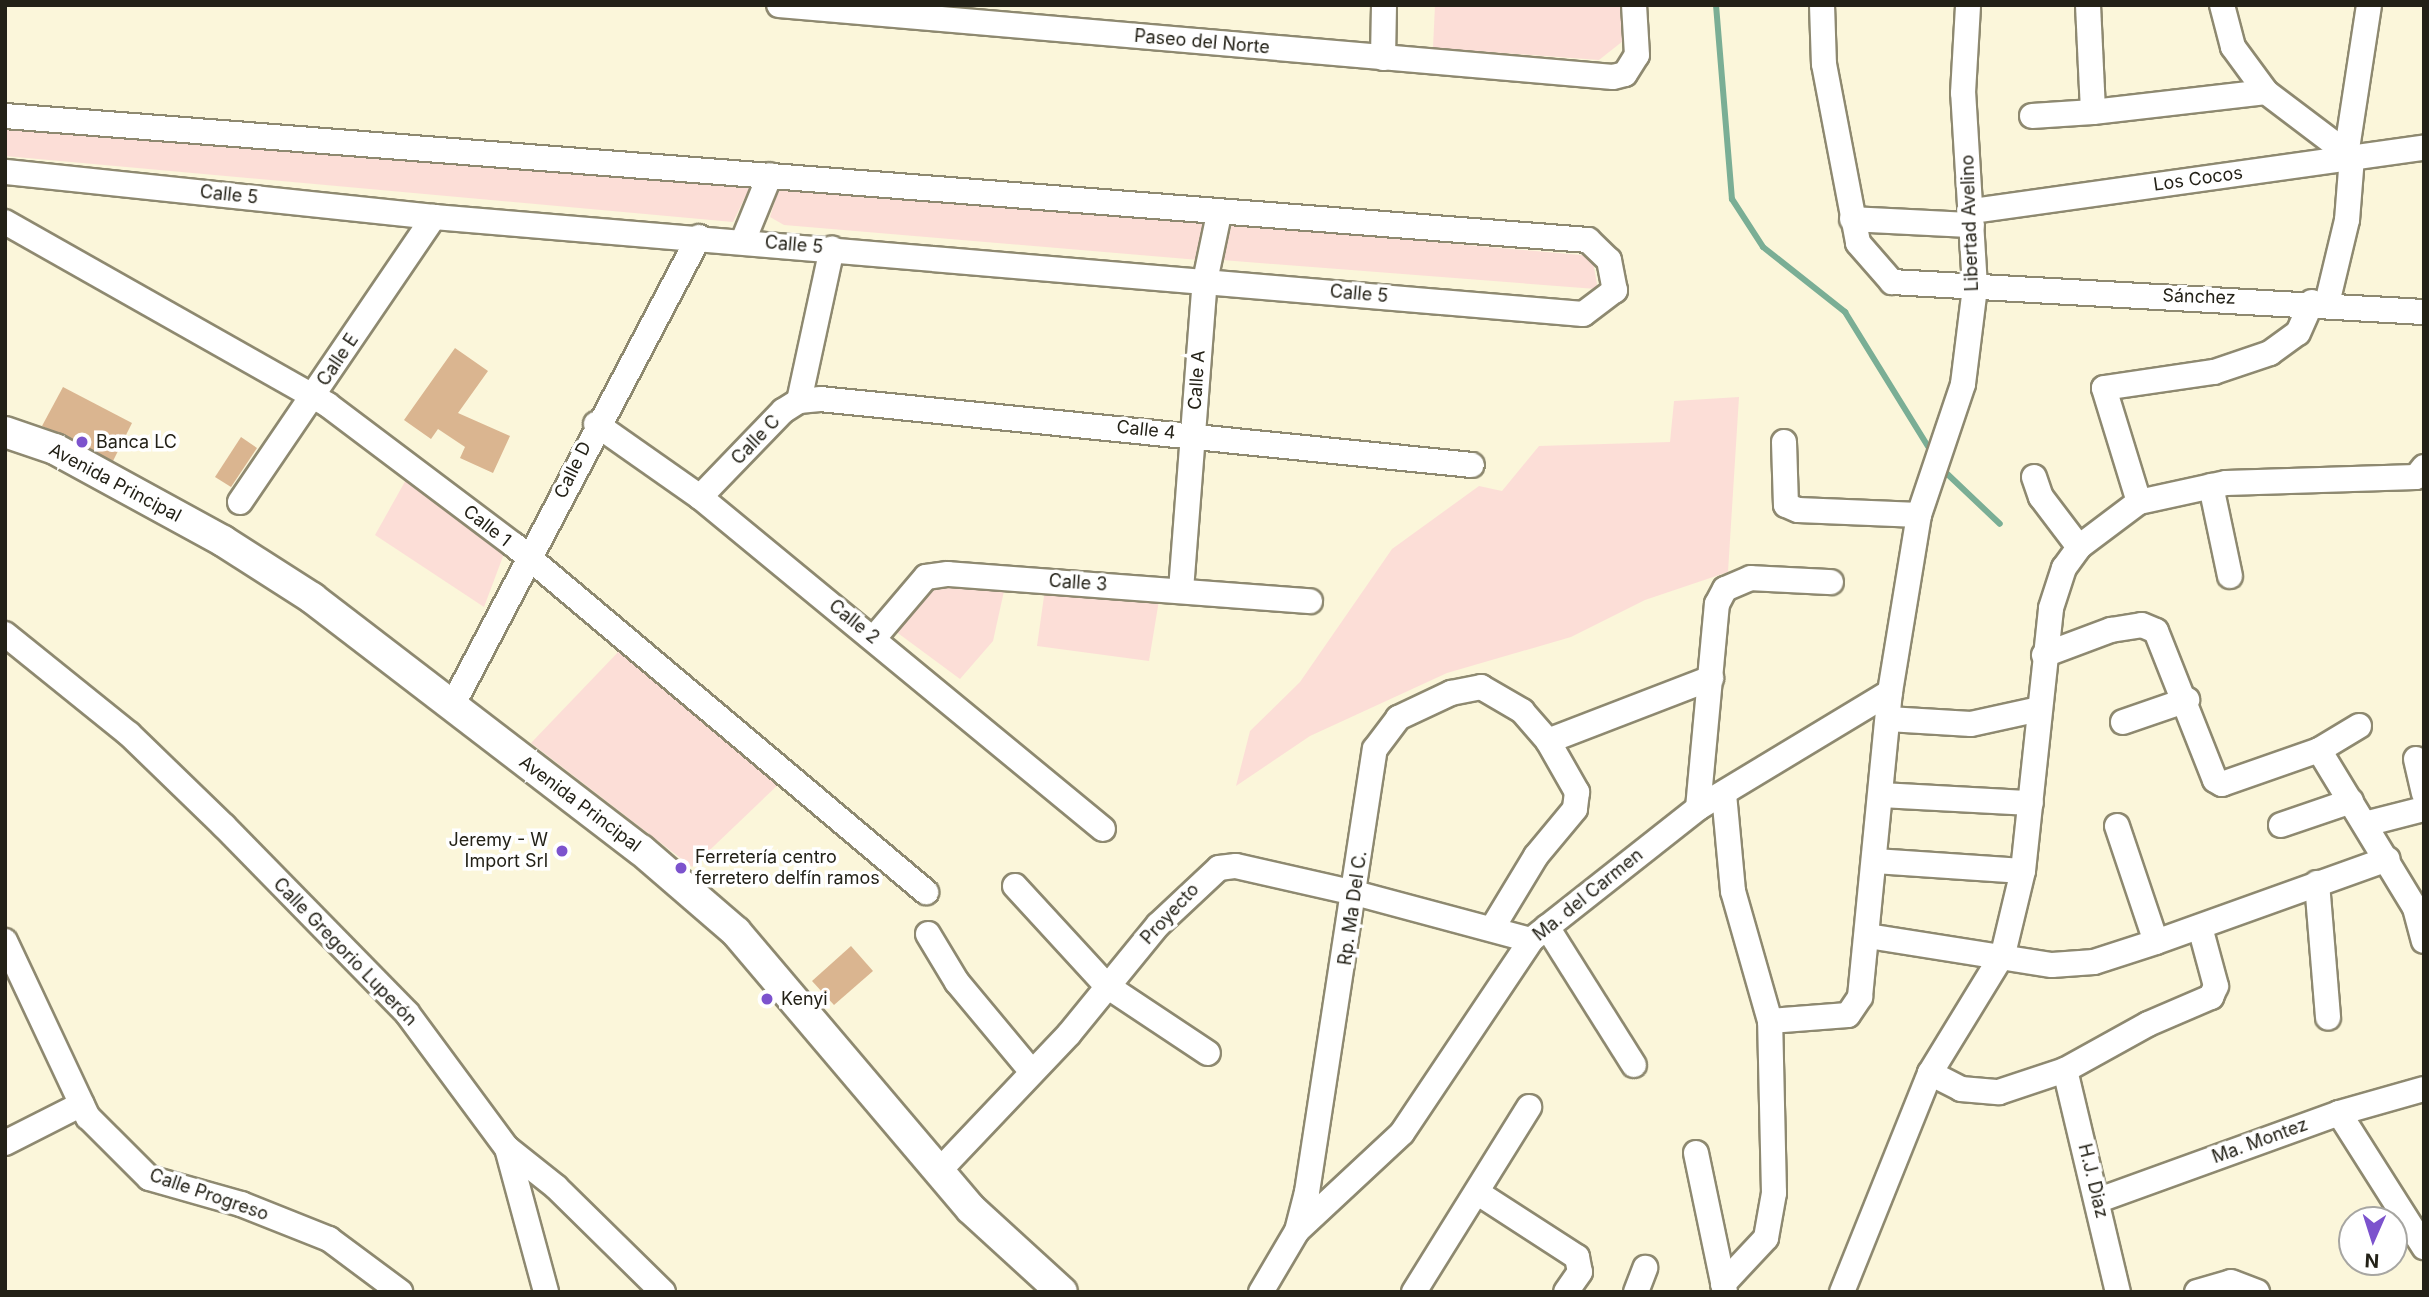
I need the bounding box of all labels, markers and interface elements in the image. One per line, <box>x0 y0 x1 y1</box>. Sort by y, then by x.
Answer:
street label: Paseo del Norte <box>1133 25 1271 59</box>
street label: Libertad Avelino <box>1957 154 1983 292</box>
street label: Los Cocos <box>2152 162 2244 196</box>
street label: Calle 5 <box>199 181 259 209</box>
street label: Calle 5 <box>764 232 824 258</box>
street label: Calle 5 <box>1329 281 1389 307</box>
street label: Sánchez <box>2162 285 2236 309</box>
street label: Calle E <box>313 330 363 390</box>
street label: Calle A <box>1184 349 1210 411</box>
street label: Calle C <box>727 411 785 469</box>
street label: Calle 4 <box>1115 416 1177 444</box>
place label: Banca LC <box>96 431 177 453</box>
marker: Banca LC <box>74 434 90 450</box>
street label: Calle D <box>550 438 596 502</box>
street label: Avenida Principal <box>45 439 185 527</box>
street label: Calle 1 <box>459 501 515 551</box>
street label: Calle 3 <box>1048 570 1108 596</box>
street label: Calle 2 <box>824 595 884 649</box>
street label: Avenida Principal <box>515 751 645 857</box>
place label: Jeremy - W Import Srl <box>448 830 548 872</box>
marker: Jeremy - W Import Srl <box>554 843 570 859</box>
street label: Ma. del Carmen <box>1529 844 1647 946</box>
place label: Ferretería centro ferretero delfín ramos <box>695 847 880 890</box>
street label: Rp. Ma Del C. <box>1334 849 1372 967</box>
marker: Ferretería centro ferretero delfín ramos <box>673 860 689 876</box>
street label: Calle Gregorio Luperón <box>269 874 421 1030</box>
street label: Proyecto <box>1136 879 1204 949</box>
place label: Kenyi <box>781 988 828 1010</box>
marker: Kenyi <box>759 991 775 1007</box>
street label: Ma. Montez <box>2209 1114 2311 1168</box>
street label: H.J. Diaz <box>2073 1142 2113 1220</box>
street label: Calle Progreso <box>147 1165 271 1225</box>
north arrow <box>2338 1206 2408 1276</box>
text: N <box>2364 1249 2380 1272</box>

